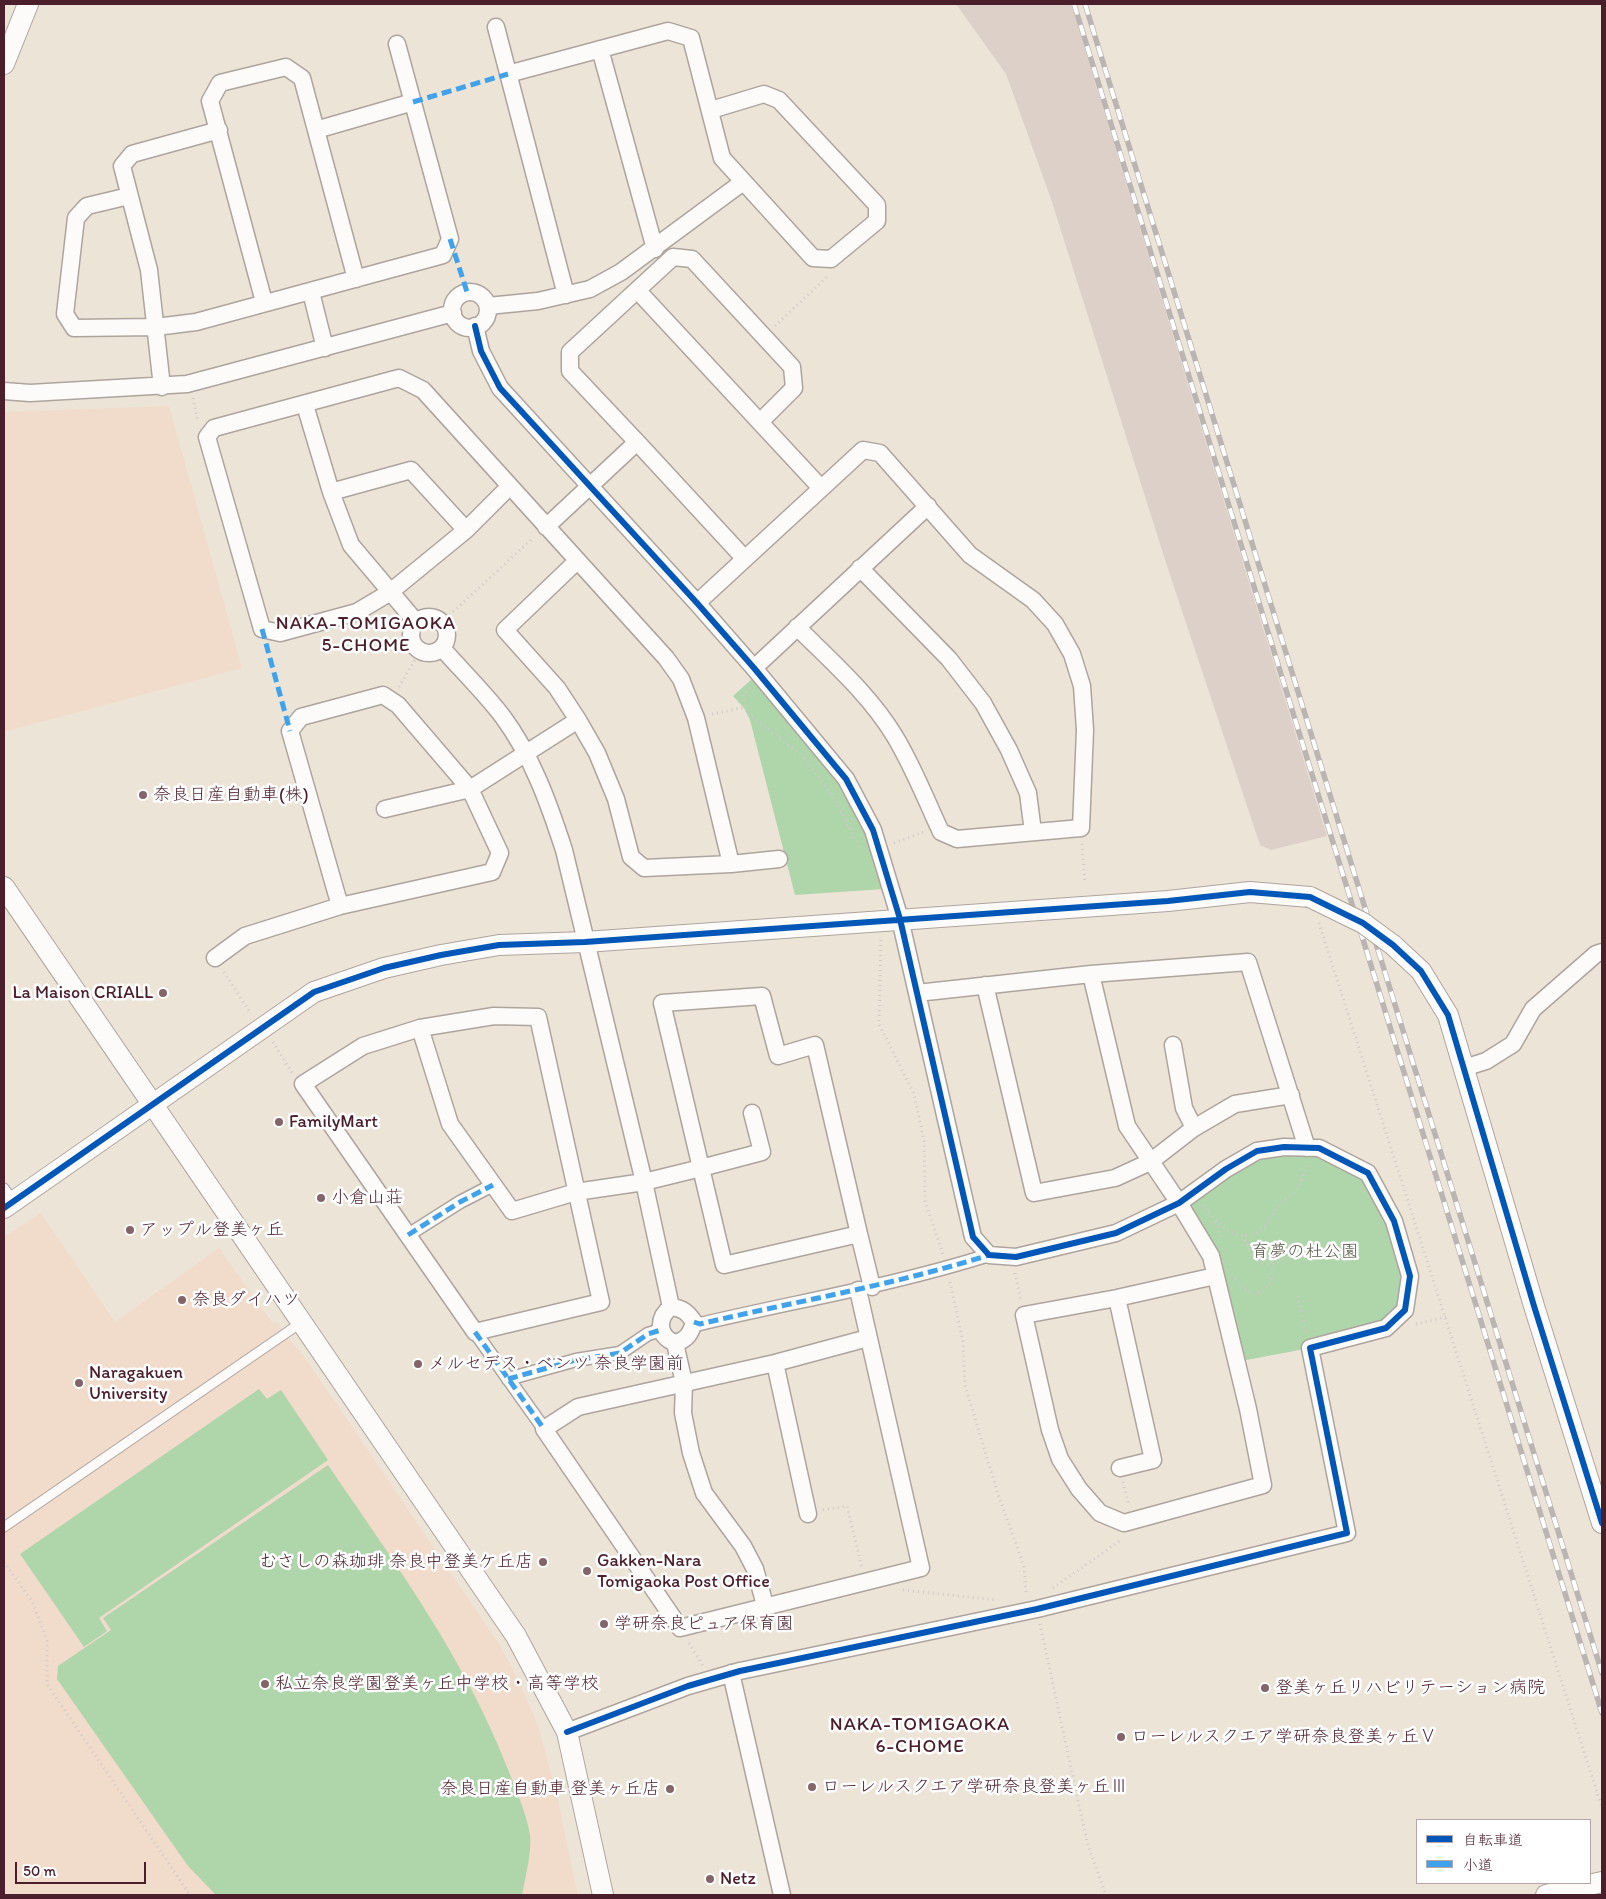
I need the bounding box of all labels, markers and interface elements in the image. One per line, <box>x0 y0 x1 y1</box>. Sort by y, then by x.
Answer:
district label: NAKA-TOMIGAOKA 5-CHOME <box>274 613 458 657</box>
place label: 奈良日産自動車(株) <box>153 784 309 806</box>
marker: 奈良日産自動車(株) <box>137 789 149 801</box>
place label: La Maison CRIALL <box>12 982 153 1004</box>
marker: La Maison CRIALL <box>157 987 169 999</box>
place label: FamilyMart <box>289 1111 378 1133</box>
marker: FamilyMart <box>273 1116 285 1128</box>
place label: 小倉山荘 <box>331 1187 403 1209</box>
marker: 小倉山荘 <box>315 1192 327 1204</box>
place label: アップル登美ヶ丘 <box>140 1219 284 1241</box>
marker: アップル登美ヶ丘 <box>124 1224 136 1236</box>
park label: 育夢の杜公園 <box>1251 1241 1359 1263</box>
place label: 奈良ダイハツ <box>192 1289 300 1311</box>
marker: 奈良ダイハツ <box>176 1294 188 1306</box>
place label: メルセデス・ベンツ 奈良学園前 <box>428 1353 684 1375</box>
marker: メルセデス・ベンツ 奈良学園前 <box>412 1358 424 1370</box>
place label: Naragakuen University <box>89 1362 183 1405</box>
marker: Naragakuen University <box>73 1377 85 1389</box>
place label: Gakken-Nara Tomigaoka Post Office <box>597 1550 770 1592</box>
place label: むさしの森珈琲 奈良中登美ケ丘店 <box>259 1551 533 1573</box>
marker: むさしの森珈琲 奈良中登美ケ丘店 <box>537 1556 549 1568</box>
marker: Gakken-Nara Tomigaoka Post Office <box>581 1565 593 1577</box>
place label: 学研奈良ピュア保育園 <box>614 1613 794 1635</box>
marker: 学研奈良ピュア保育園 <box>598 1618 610 1630</box>
place label: 私立奈良学園登美ヶ丘中学校・高等学校 <box>275 1673 599 1695</box>
place label: 登美ヶ丘リハビリテーション病院 <box>1275 1677 1545 1699</box>
marker: 私立奈良学園登美ヶ丘中学校・高等学校 <box>259 1678 271 1690</box>
marker: 登美ヶ丘リハビリテーション病院 <box>1259 1682 1271 1694</box>
district label: NAKA-TOMIGAOKA 6-CHOME <box>828 1714 1012 1758</box>
place label: ローレルスクエア学研奈良登美ヶ丘Ⅴ <box>1131 1726 1437 1748</box>
marker: ローレルスクエア学研奈良登美ヶ丘Ⅴ <box>1115 1731 1127 1743</box>
place label: ローレルスクエア学研奈良登美ヶ丘Ⅲ <box>822 1776 1128 1798</box>
place label: 奈良日産自動車 登美ヶ丘店 <box>440 1778 660 1800</box>
marker: ローレルスクエア学研奈良登美ヶ丘Ⅲ <box>806 1781 818 1793</box>
marker: 奈良日産自動車 登美ヶ丘店 <box>664 1783 676 1795</box>
legend <box>1416 1819 1591 1884</box>
text: 自転車道 <box>1463 1831 1523 1849</box>
scale bar <box>18 1852 149 1884</box>
text: 小道 <box>1463 1856 1493 1874</box>
text: 50 m <box>23 1862 56 1880</box>
place label: Netz <box>720 1868 756 1890</box>
marker: Netz <box>704 1873 716 1885</box>

